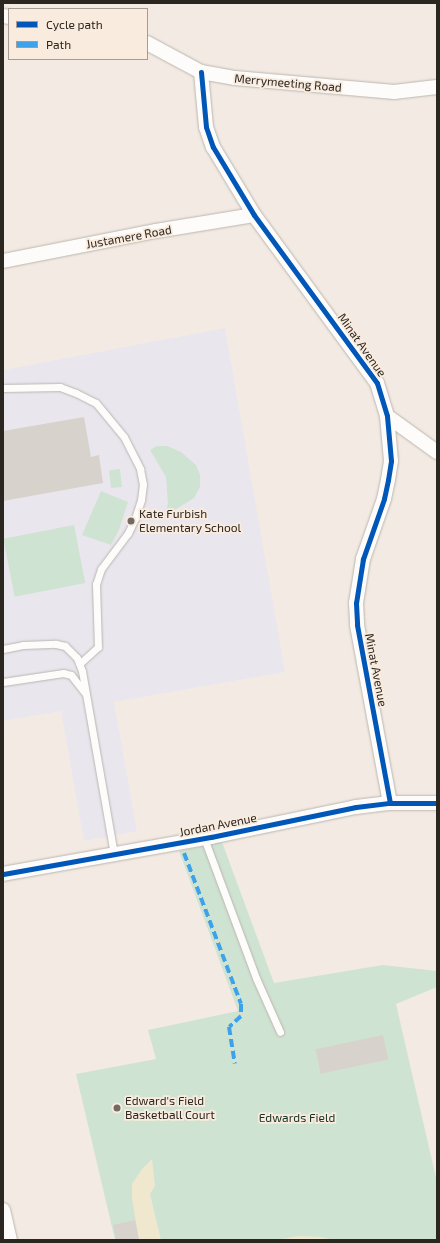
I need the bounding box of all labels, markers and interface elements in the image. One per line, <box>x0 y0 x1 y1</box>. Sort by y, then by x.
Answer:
legend <box>8 8 148 60</box>
text: Cycle path <box>46 17 103 31</box>
text: Path <box>46 37 71 51</box>
street label: Merrymeeting Road <box>234 71 342 95</box>
street label: Justamere Road <box>85 222 173 252</box>
street label: Minat Avenue <box>335 310 389 380</box>
place label: Kate Furbish Elementary School <box>139 507 241 535</box>
marker: Kate Furbish Elementary School <box>126 516 136 526</box>
street label: Minat Avenue <box>362 632 390 708</box>
street label: Jordan Avenue <box>178 810 258 840</box>
place label: Edward's Field Basketball Court <box>125 1094 215 1122</box>
marker: Edward's Field Basketball Court <box>112 1103 122 1113</box>
park label: Edwards Field <box>259 1111 335 1125</box>

